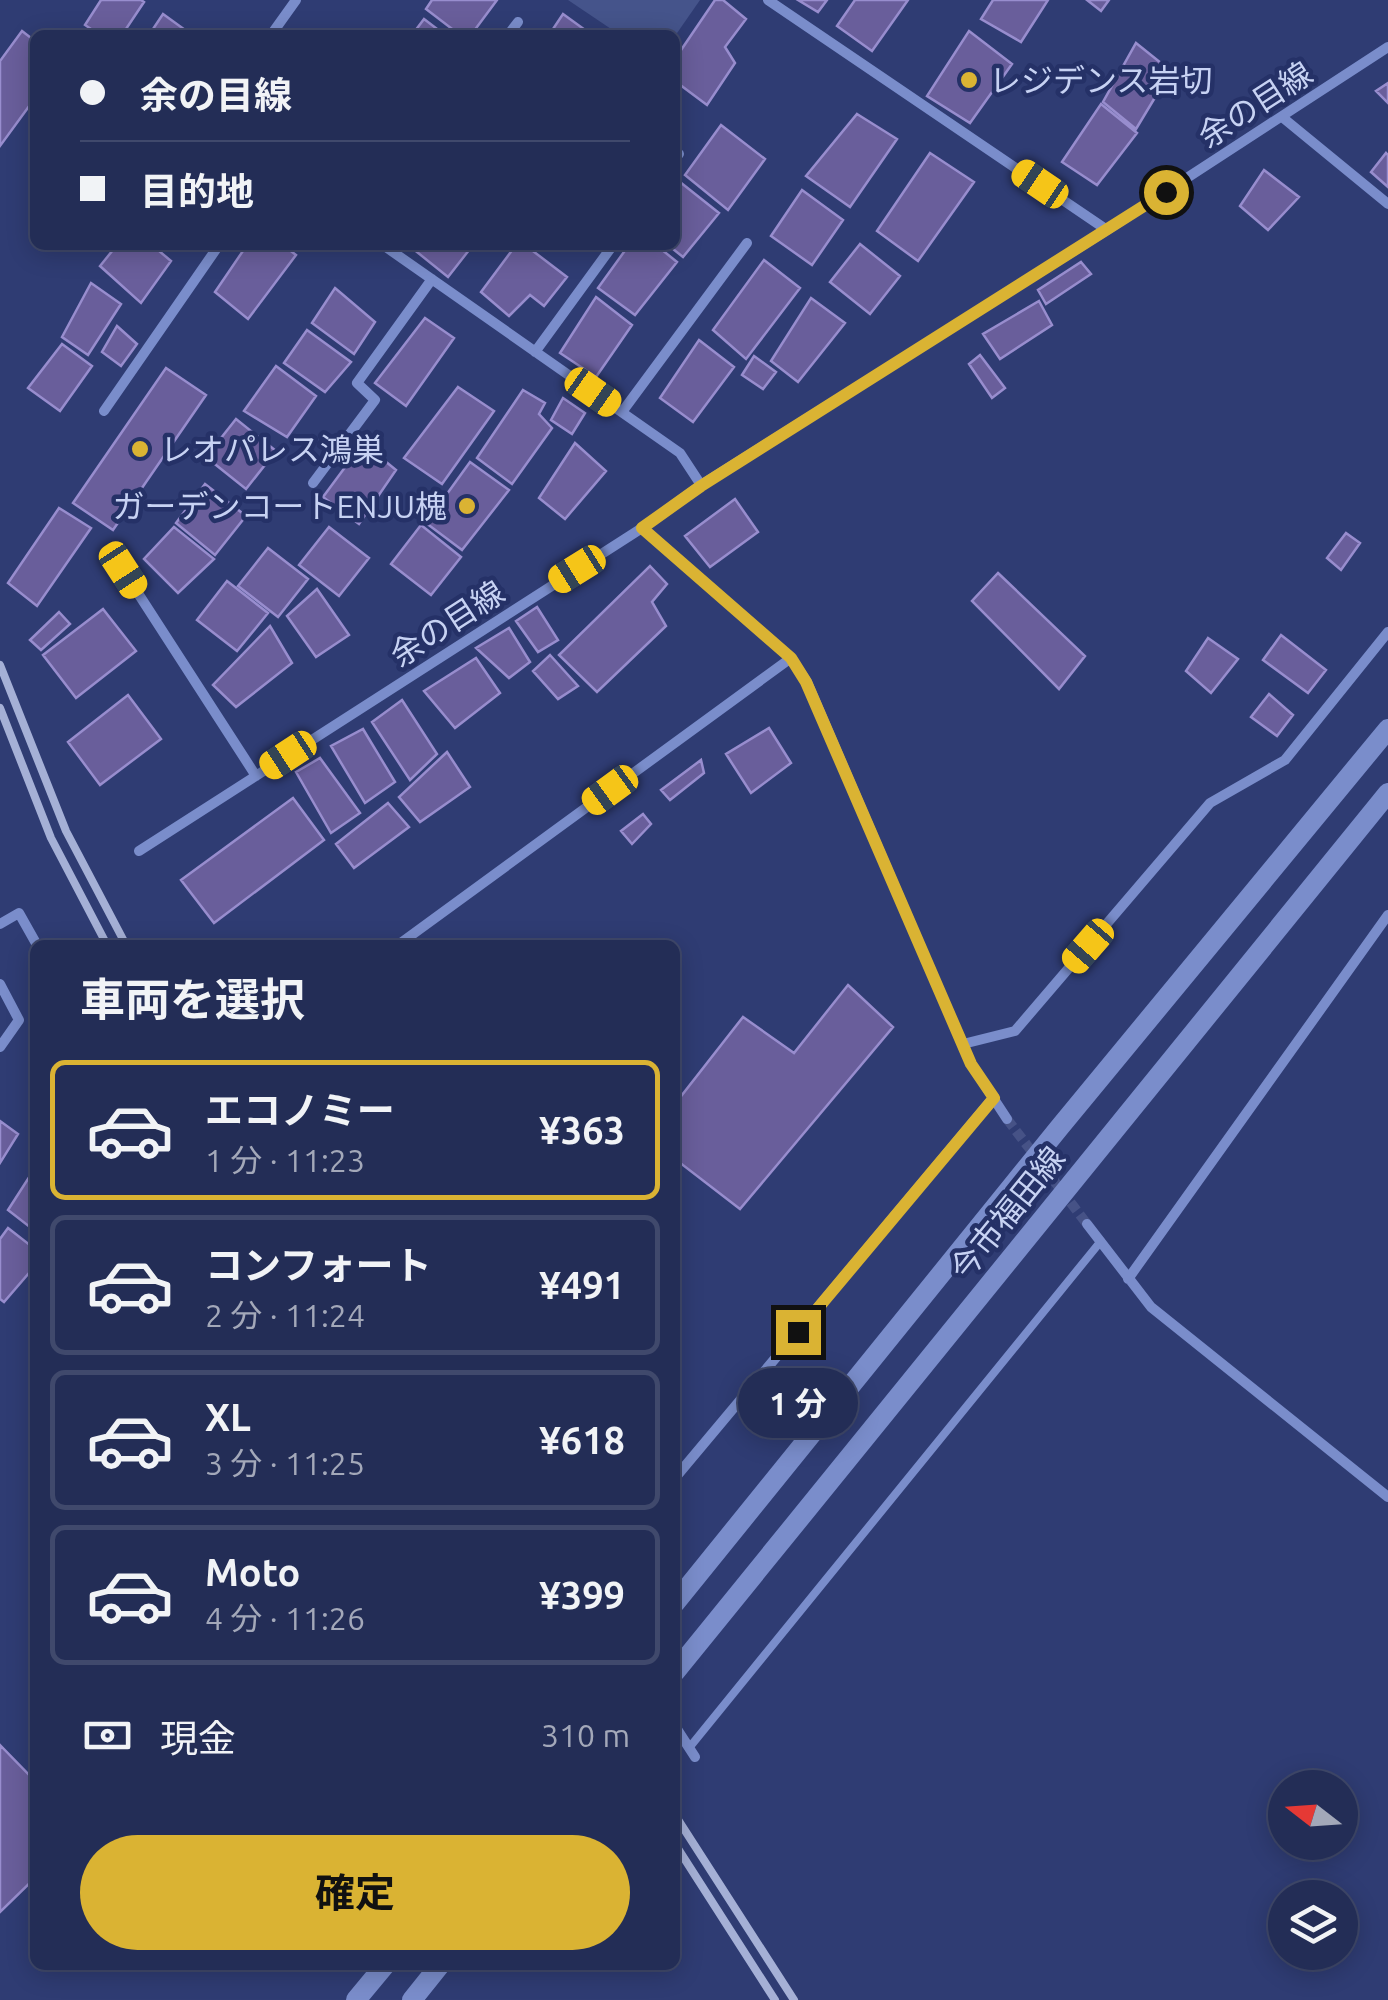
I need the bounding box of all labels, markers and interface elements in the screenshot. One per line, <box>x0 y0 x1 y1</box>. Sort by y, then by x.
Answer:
street label: 余の目線 <box>1192 54 1318 154</box>
place label: レジデンス岩切 <box>989 62 1212 98</box>
marker: レジデンス岩切 <box>958 69 980 91</box>
text: 余の目線 <box>140 74 292 116</box>
car <box>1007 155 1073 213</box>
text: 目的地 <box>140 170 254 212</box>
route start <box>1144 170 1189 215</box>
car <box>560 363 626 421</box>
place label: レオパレス鴻巣 <box>160 431 384 467</box>
marker: レオパレス鴻巣 <box>129 438 151 460</box>
place label: ガーデンコートENJU槐 <box>113 488 447 524</box>
marker: ガーデンコートENJU槐 <box>456 495 478 517</box>
car <box>94 537 152 603</box>
car <box>544 540 610 598</box>
street label: 余の目線 <box>384 573 510 673</box>
car <box>255 726 321 784</box>
car <box>577 760 643 820</box>
car <box>1057 914 1119 978</box>
text: 車両を選択 <box>80 974 305 1025</box>
icon: car <box>85 1085 175 1175</box>
text: エコノミー <box>205 1089 395 1131</box>
text: ¥363 <box>539 1109 625 1151</box>
street label: 今市福田線 <box>943 1139 1071 1287</box>
text: 1 分 · 11:23 <box>205 1142 365 1178</box>
icon: car <box>85 1240 175 1330</box>
text: コンフォート <box>205 1244 432 1286</box>
text: ¥491 <box>539 1264 625 1306</box>
text: 2 分 · 11:24 <box>205 1297 365 1333</box>
route end <box>776 1310 821 1355</box>
callout: 1 分 <box>738 1367 858 1437</box>
text: 1 分 <box>769 1385 827 1421</box>
icon: car <box>85 1395 175 1485</box>
text: XL <box>205 1396 251 1438</box>
text: ¥618 <box>539 1419 625 1461</box>
text: 3 分 · 11:25 <box>205 1445 365 1481</box>
icon: car <box>85 1550 175 1640</box>
text: Moto <box>205 1551 300 1593</box>
text: ¥399 <box>539 1574 625 1616</box>
text: 4 分 · 11:26 <box>205 1600 365 1636</box>
icon: cash <box>80 1708 135 1763</box>
text: 現金 <box>160 1717 236 1759</box>
text: 310 m <box>541 1717 630 1753</box>
north arrow <box>1268 1770 1358 1860</box>
map controls <box>1268 1770 1358 1970</box>
button: 確定 <box>80 1835 630 1950</box>
button: layers <box>1268 1880 1358 1970</box>

